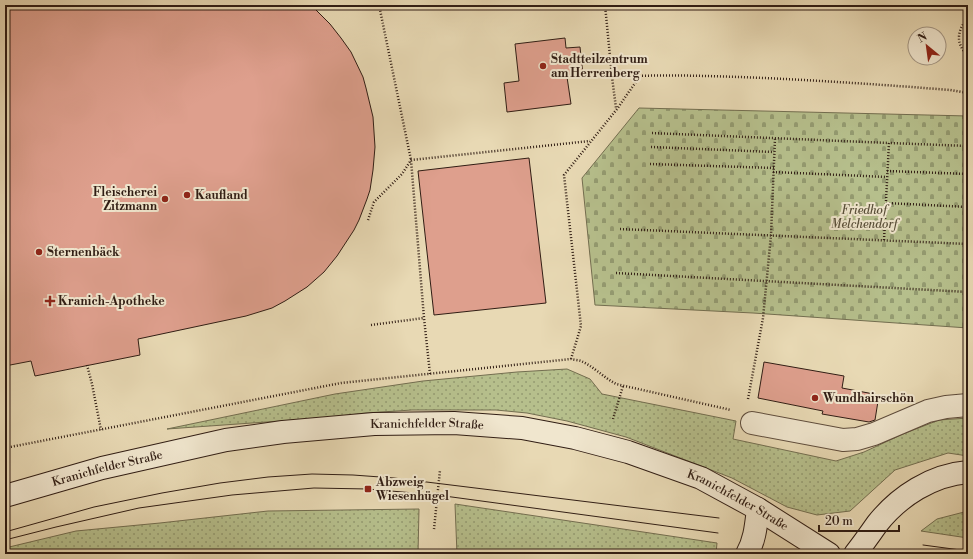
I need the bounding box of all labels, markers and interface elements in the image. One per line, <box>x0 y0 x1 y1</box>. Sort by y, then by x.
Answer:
north arrow <box>907 26 947 66</box>
text: N <box>915 30 930 46</box>
place label: Stadtteilzentrum am Herrenberg <box>551 52 648 81</box>
marker: Stadtteilzentrum am Herrenberg <box>538 61 548 71</box>
place label: Fleischerei Zitzmann <box>93 185 158 214</box>
place label: Kaufland <box>195 188 248 203</box>
marker: Kaufland <box>182 190 192 200</box>
marker: Fleischerei Zitzmann <box>160 194 170 204</box>
park label: Friedhof Melchendorf <box>831 203 900 232</box>
place label: Sternenbäck <box>47 245 120 260</box>
marker: Sternenbäck <box>34 247 44 257</box>
place label: Kranich-Apotheke <box>58 294 165 309</box>
marker: Kranich-Apotheke <box>45 296 55 306</box>
place label: Wundhairschön <box>822 391 915 406</box>
marker: Wundhairschön <box>810 393 820 403</box>
street label: Kranichfelder Straße <box>370 415 484 433</box>
street label: Kranichfelder Straße <box>50 447 164 490</box>
street label: Kranichfelder Straße <box>685 466 791 534</box>
place label: Abzweig Wiesenhügel <box>375 475 449 504</box>
marker: Abzweig Wiesenhügel <box>363 484 373 494</box>
scale bar <box>819 507 899 533</box>
text: 20 m <box>825 514 853 529</box>

